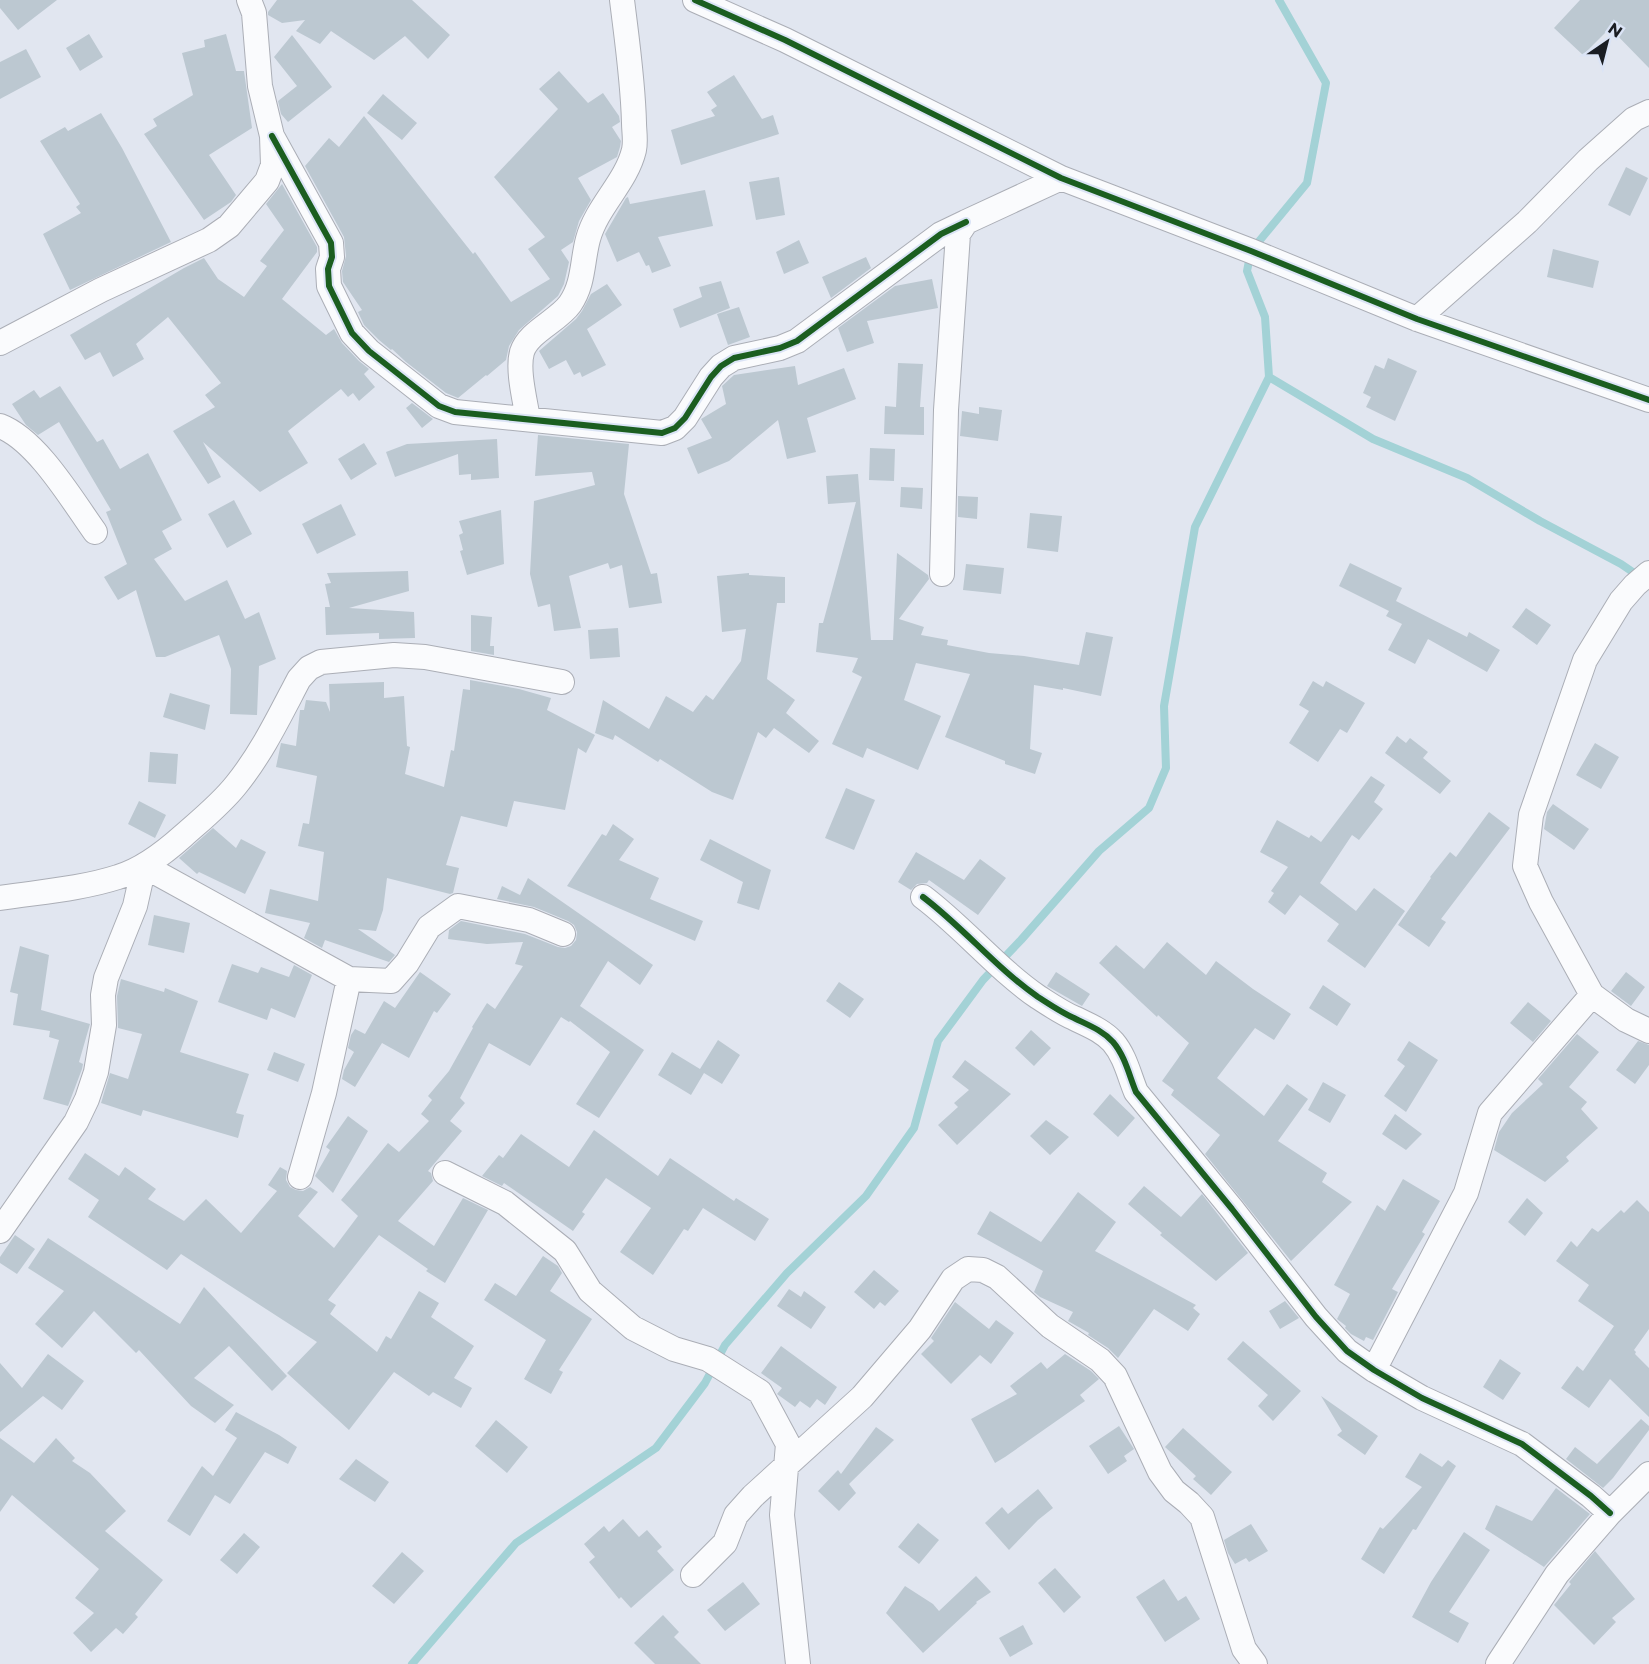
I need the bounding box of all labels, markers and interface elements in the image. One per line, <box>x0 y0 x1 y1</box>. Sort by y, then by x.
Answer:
north arrow <box>1577 12 1637 72</box>
text: N <box>1605 19 1626 42</box>

